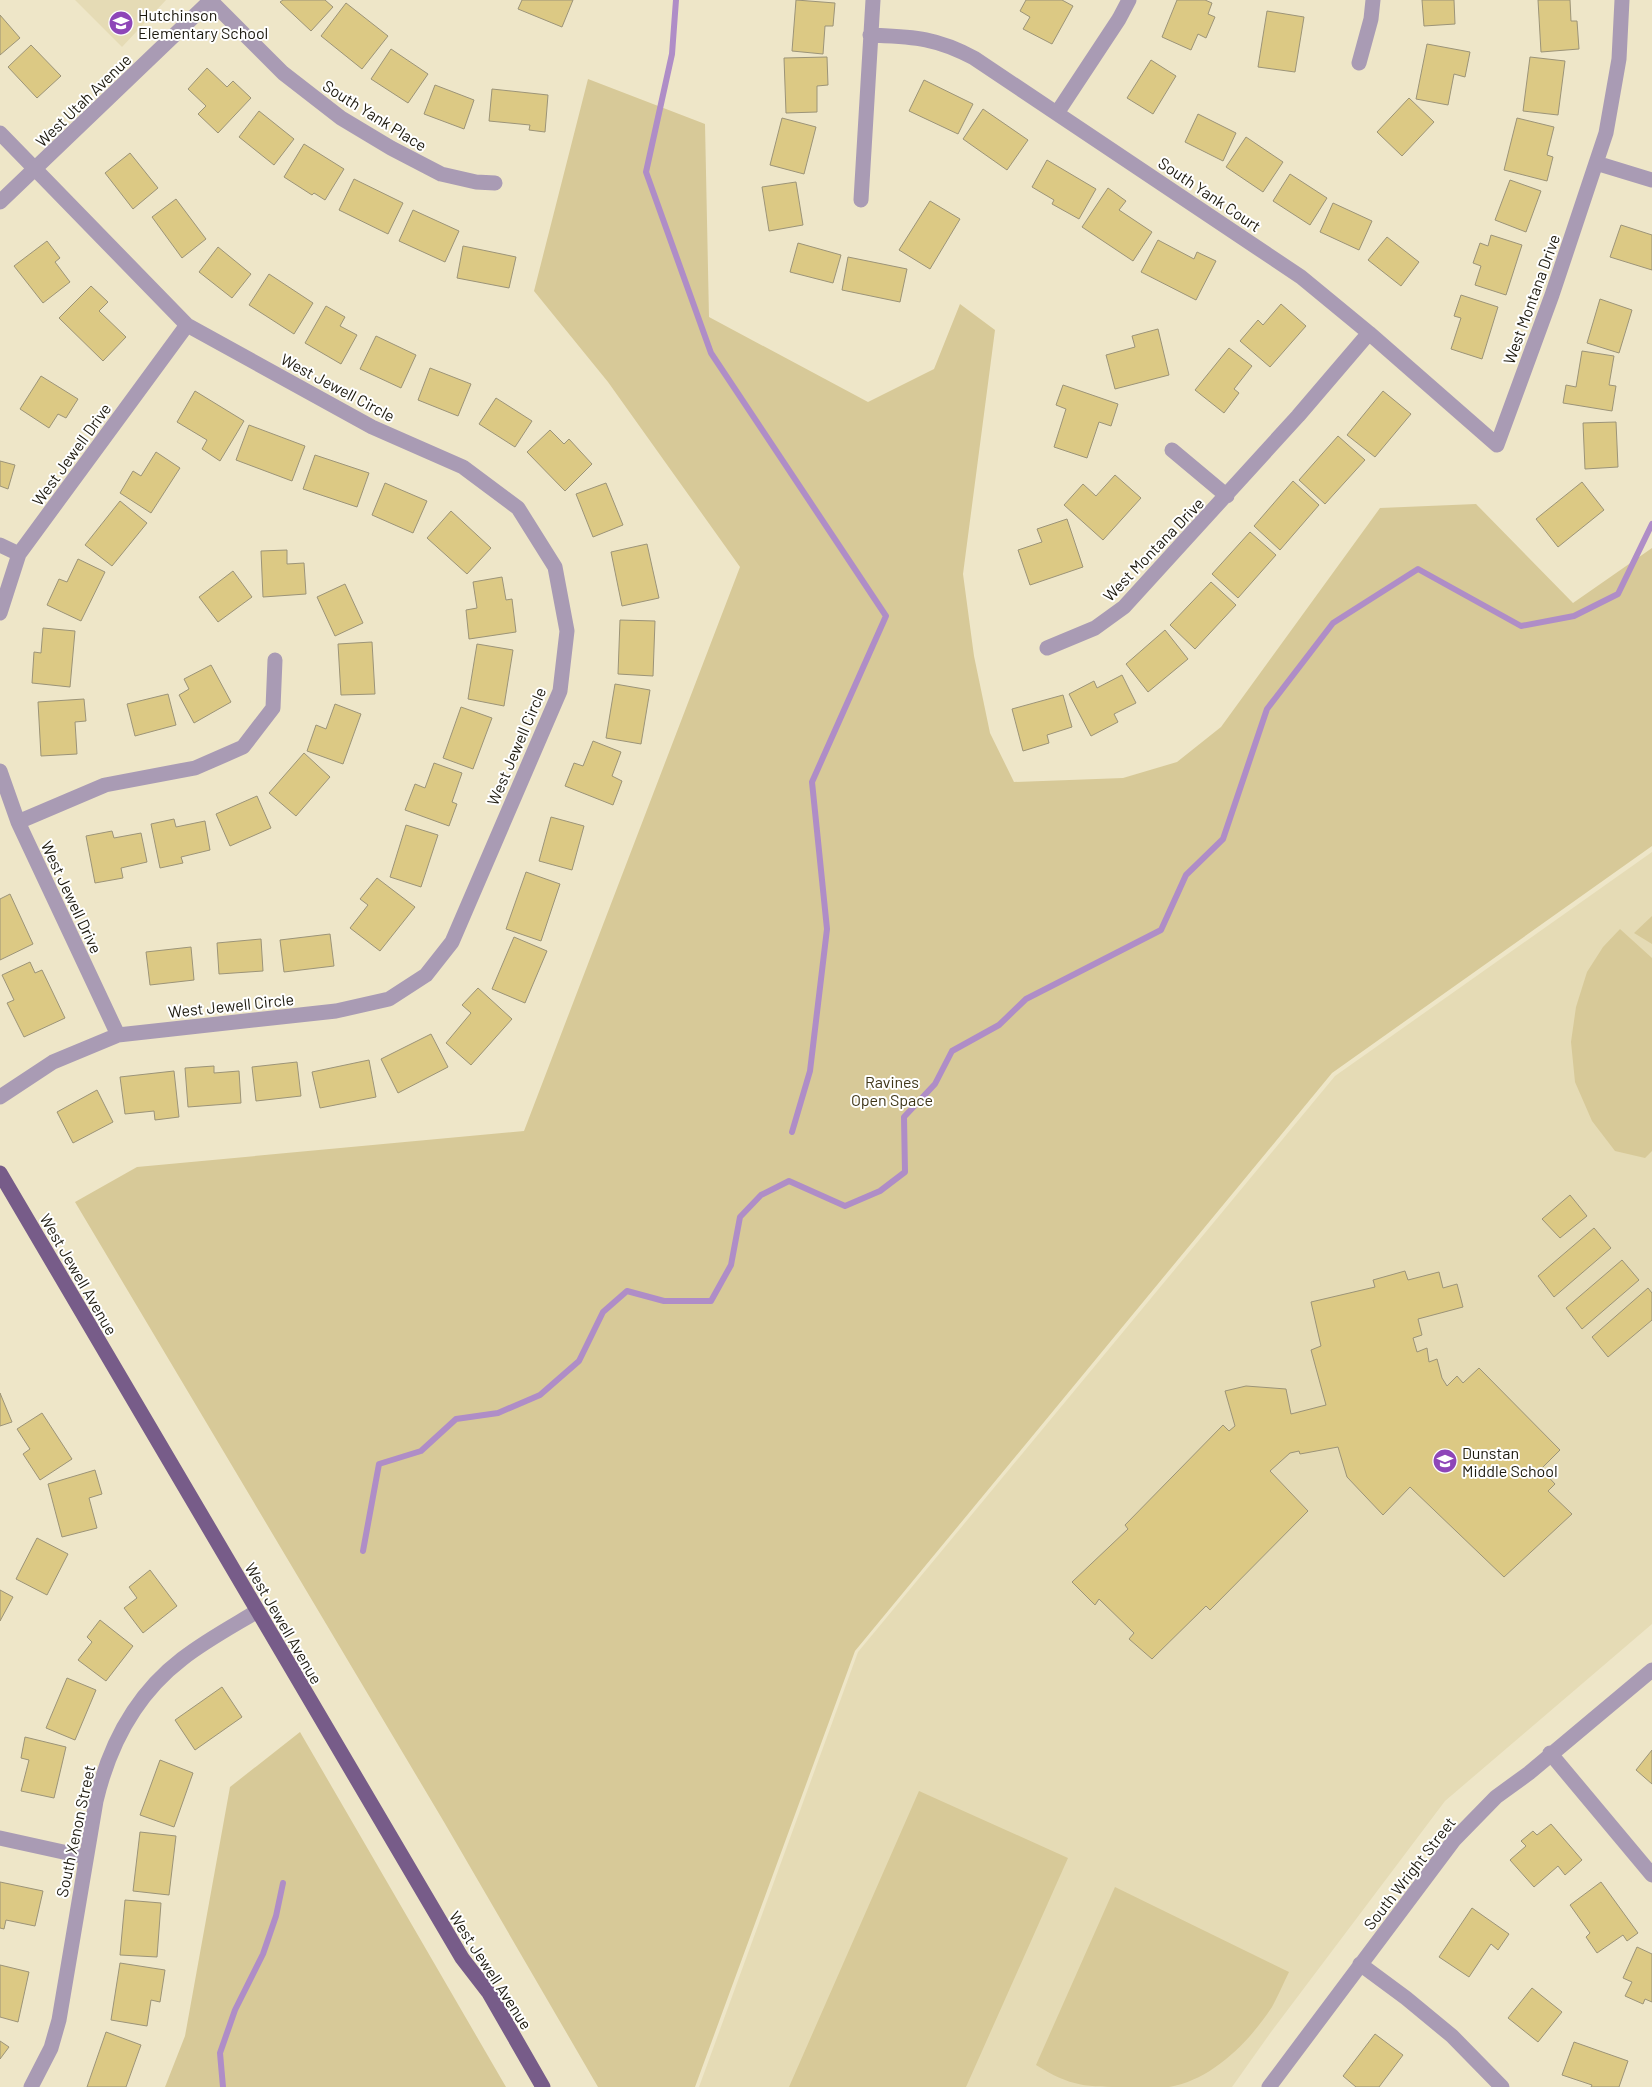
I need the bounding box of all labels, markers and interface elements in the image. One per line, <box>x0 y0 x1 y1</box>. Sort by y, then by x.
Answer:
place label: Hutchinson Elementary School <box>138 5 268 42</box>
school or university icon: Hutchinson Elementary School <box>108 10 134 36</box>
street label: West Utah Avenue <box>31 50 135 150</box>
street label: South Yank Place <box>320 75 430 155</box>
street label: South Yank Court <box>1155 153 1265 235</box>
street label: West Montana Drive <box>1499 231 1563 367</box>
street label: West Jewell Circle <box>278 349 398 425</box>
street label: West Jewell Drive <box>27 399 115 509</box>
street label: West Montana Drive <box>1099 493 1207 605</box>
street label: West Jewell Circle <box>483 684 549 808</box>
street label: West Jewell Drive <box>38 838 106 956</box>
street label: West Jewell Circle <box>167 989 295 1021</box>
park label: Ravines Open Space <box>851 1072 933 1109</box>
street label: West Jewell Avenue <box>36 1210 122 1338</box>
place label: Dunstan Middle School <box>1462 1443 1558 1480</box>
school or university icon: Dunstan Middle School <box>1432 1448 1458 1474</box>
street label: West Jewell Avenue <box>241 1559 327 1687</box>
street label: South Xenon Street <box>52 1763 98 1899</box>
street label: South Wright Street <box>1359 1813 1459 1933</box>
street label: West Jewell Avenue <box>446 1907 536 2033</box>

